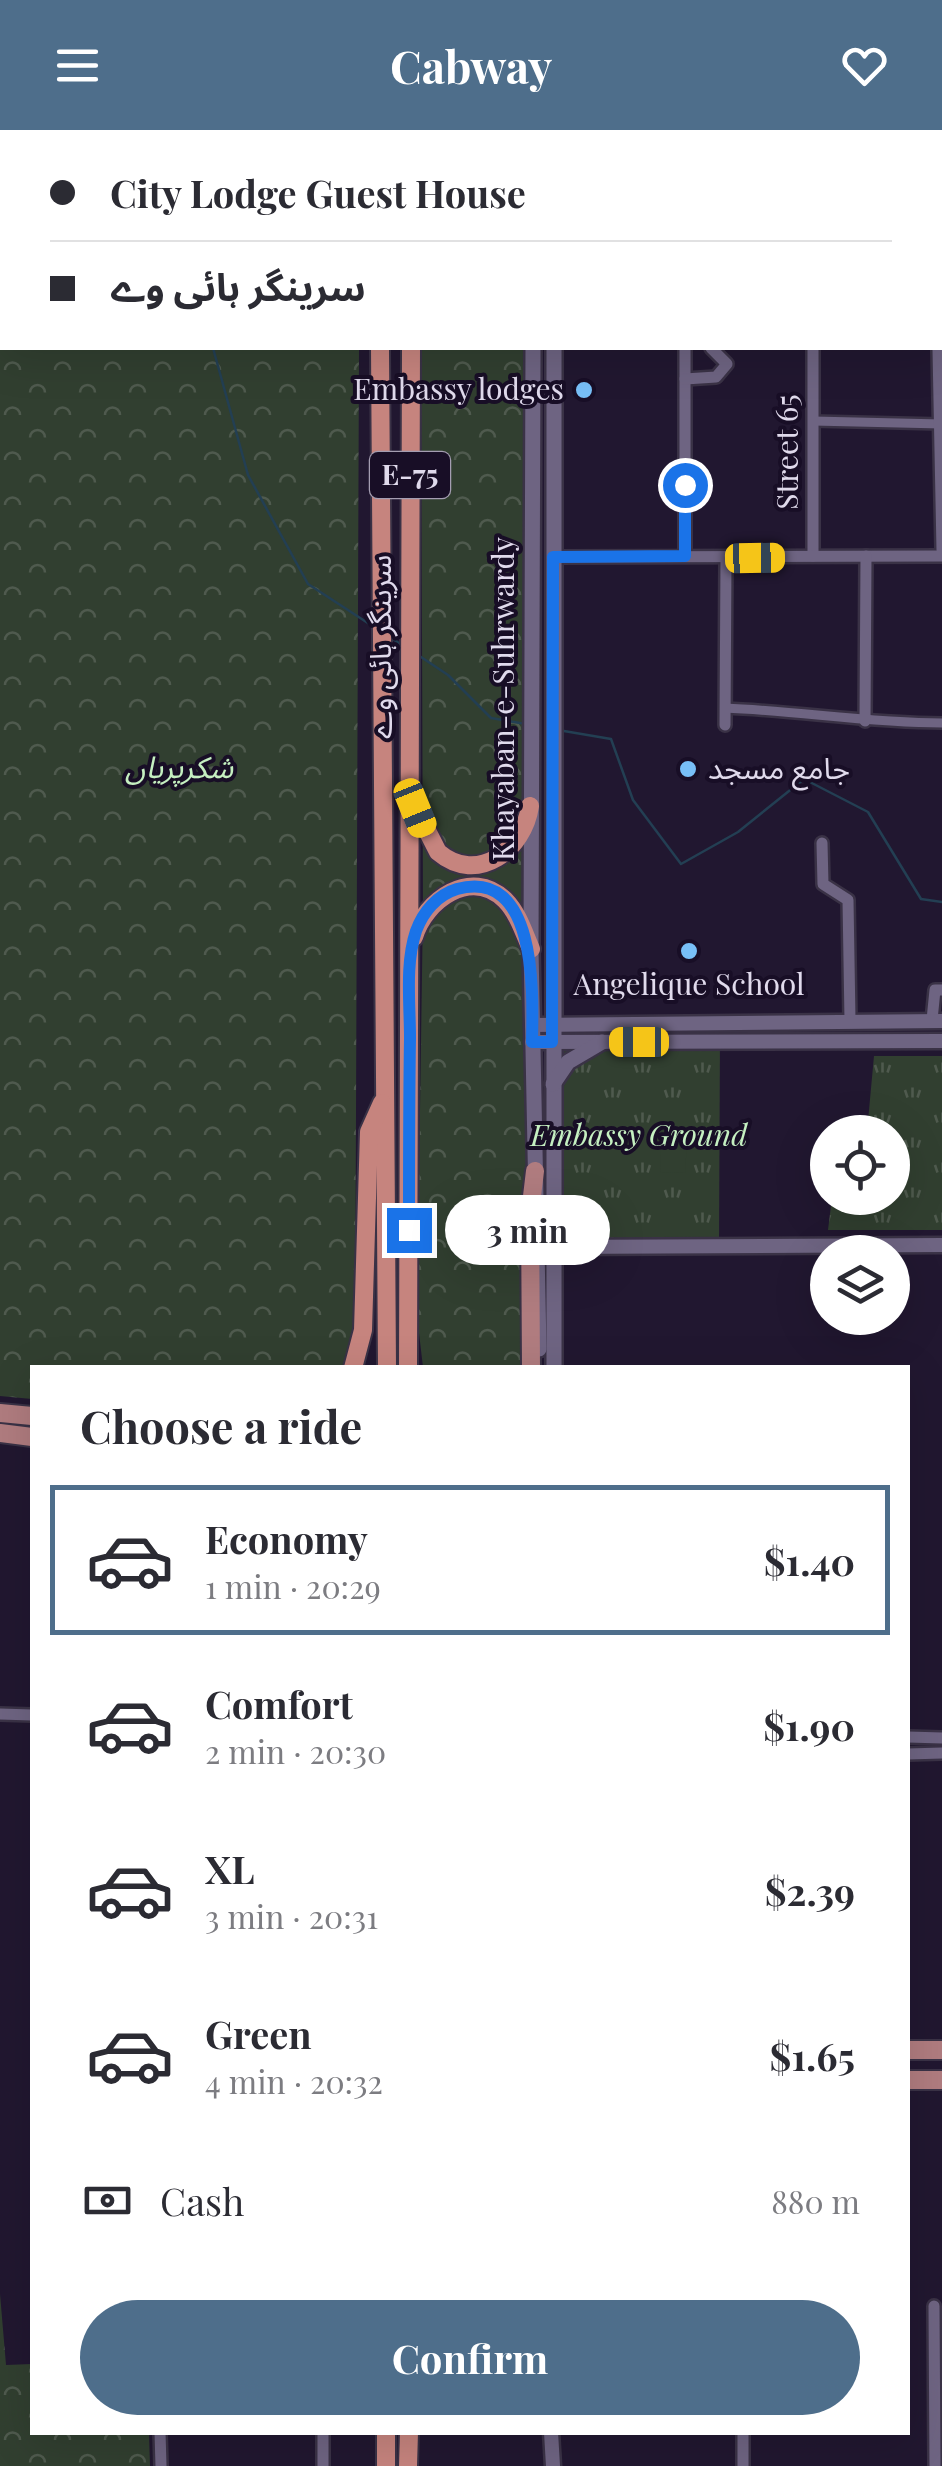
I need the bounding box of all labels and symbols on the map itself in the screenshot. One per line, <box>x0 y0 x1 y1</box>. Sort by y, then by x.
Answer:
place label: Embassy lodges <box>353 368 564 408</box>
marker: Embassy lodges <box>573 379 595 401</box>
street label: Street 65 <box>766 394 806 510</box>
road number: E-75 <box>370 452 450 498</box>
route start <box>663 463 708 508</box>
street label: Khayaban-e-Suhrwardy <box>482 537 522 861</box>
car <box>725 542 785 574</box>
street label: سرینگر ہائی وے <box>359 555 399 739</box>
park label: شکرپریاں <box>125 746 233 787</box>
place label: جامع مسجد <box>708 747 850 791</box>
marker: جامع مسجد <box>677 758 699 780</box>
car <box>390 775 440 841</box>
marker: Angelique School <box>678 940 700 962</box>
place label: Angelique School <box>572 963 805 1003</box>
car <box>609 1027 669 1057</box>
park label: Embassy Ground <box>529 1114 748 1154</box>
callout: 3 min <box>444 1195 609 1265</box>
route end <box>387 1208 432 1253</box>

